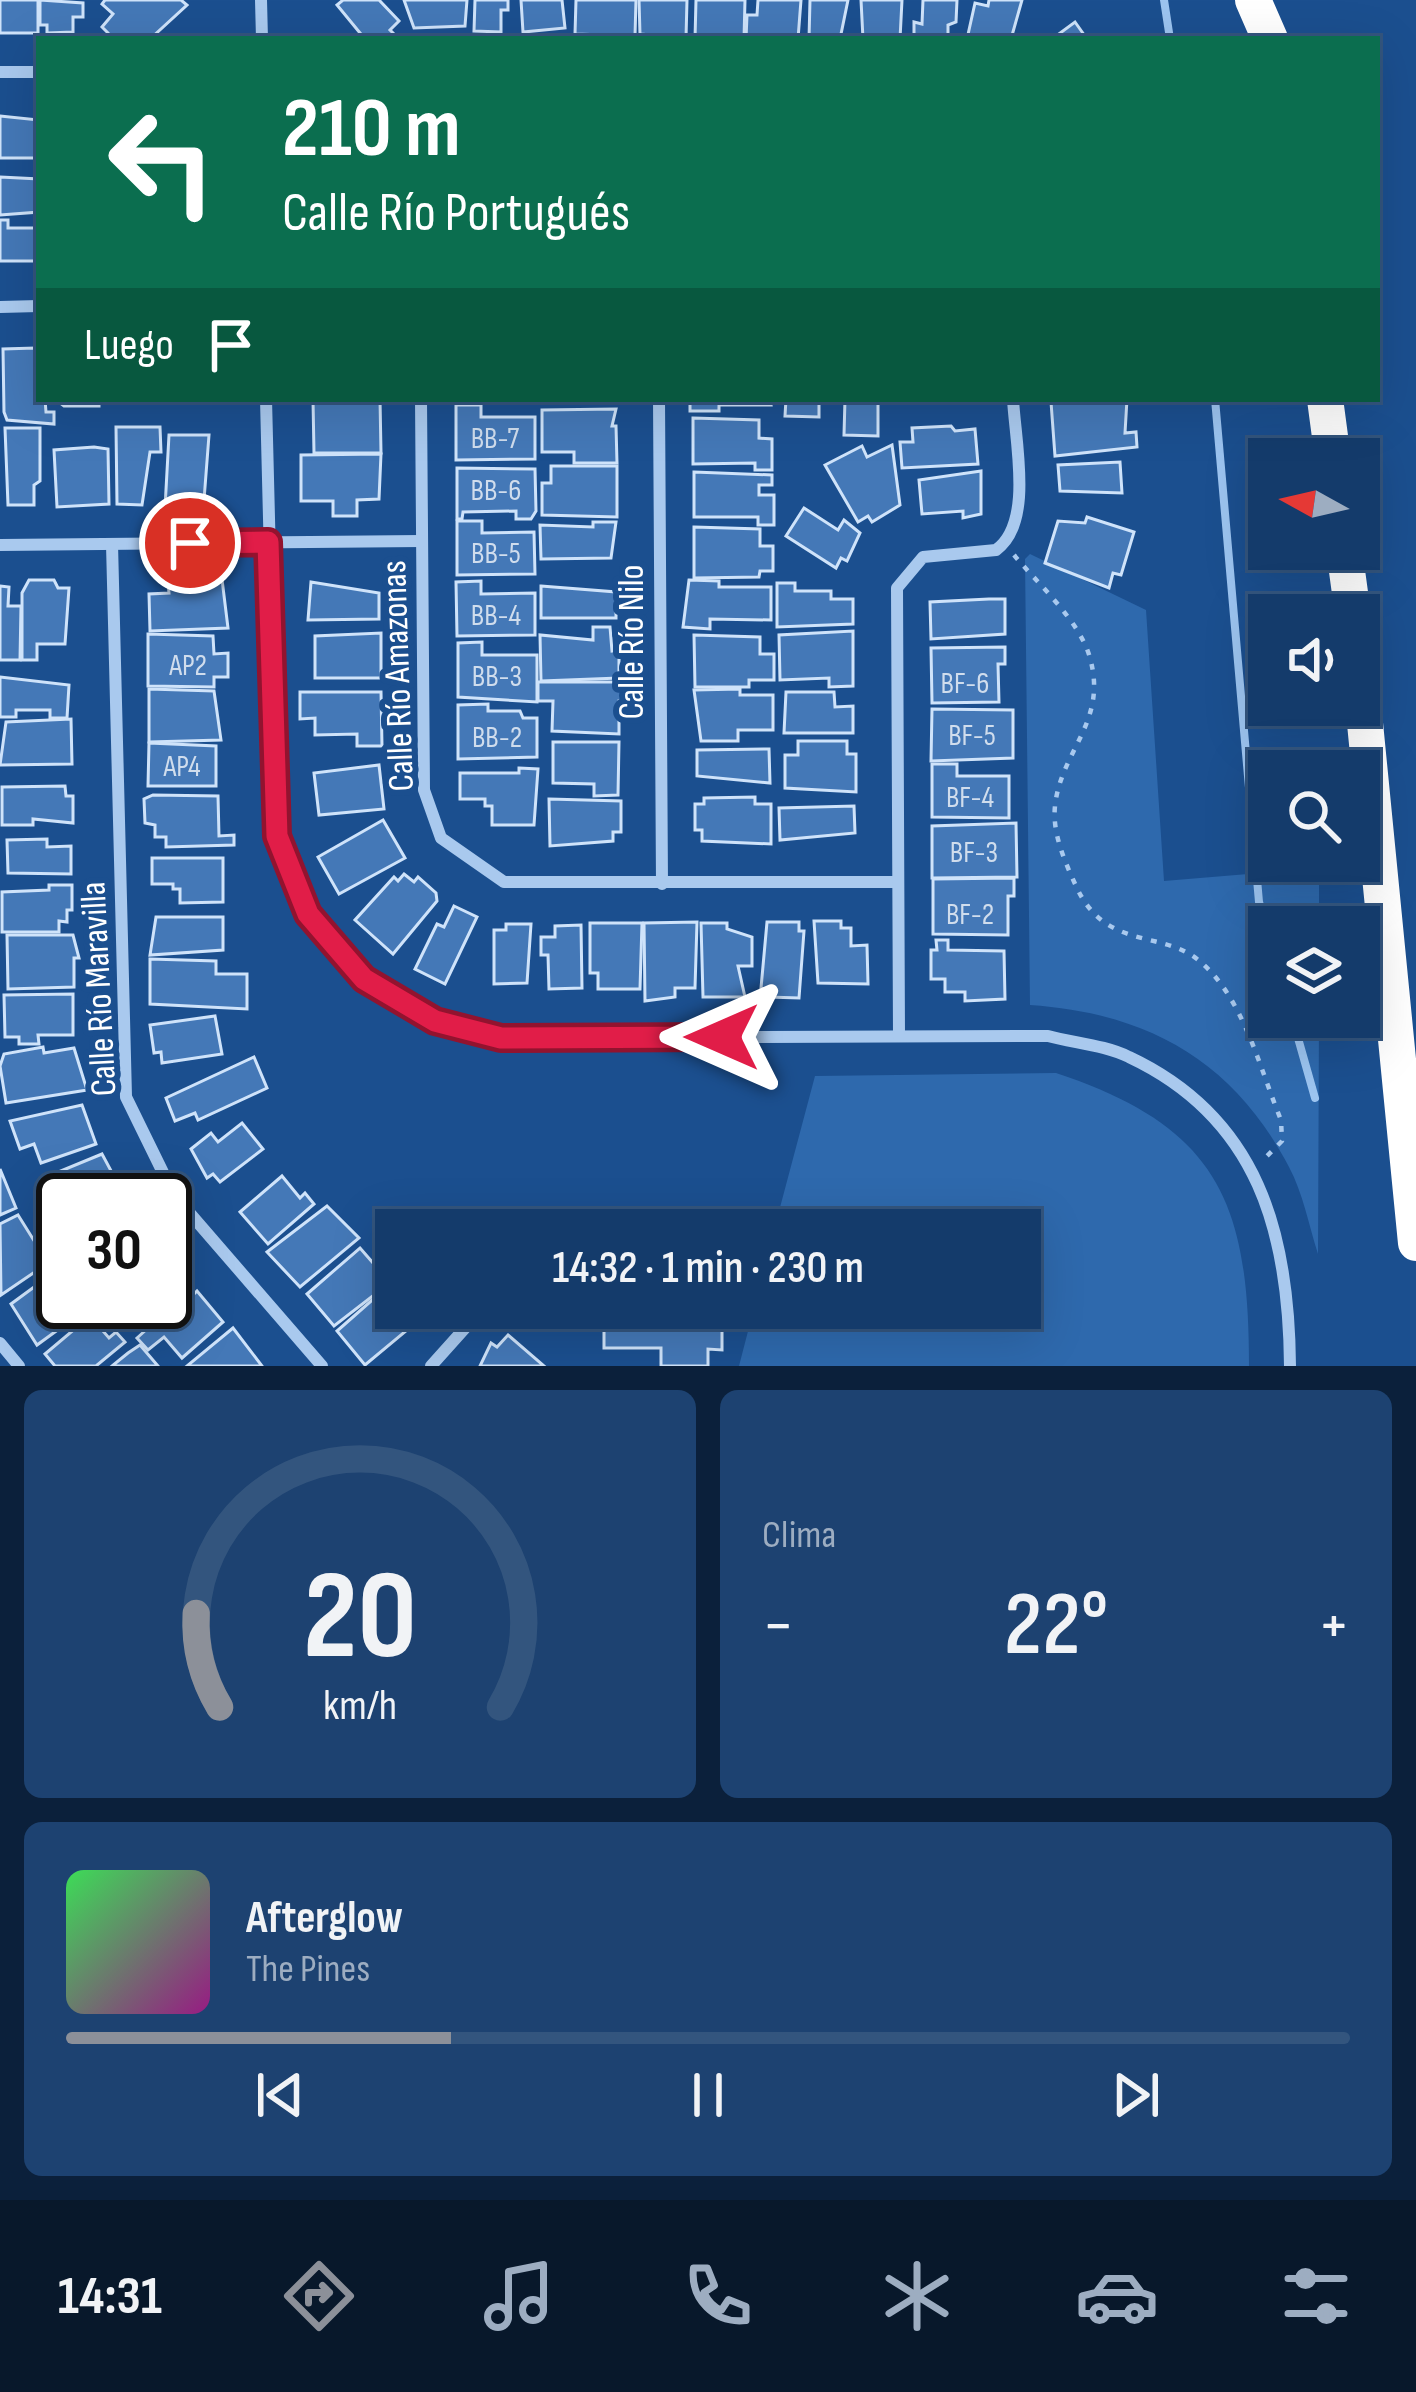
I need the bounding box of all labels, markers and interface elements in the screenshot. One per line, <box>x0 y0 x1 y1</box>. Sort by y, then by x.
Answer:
text: 210 m <box>282 79 461 180</box>
icon: left <box>84 84 240 240</box>
text: Calle Río Portugués <box>282 181 630 246</box>
icon: arrive <box>198 312 264 378</box>
text: Luego <box>84 318 174 373</box>
house number: BB-7 <box>471 421 519 457</box>
north arrow <box>1248 438 1380 570</box>
map controls <box>1248 438 1380 1038</box>
house number: BB-6 <box>471 473 521 509</box>
pin <box>139 492 241 594</box>
icon: arrive <box>157 510 223 576</box>
house number: BB-5 <box>471 536 521 572</box>
street label: Calle Río Amazonas <box>373 560 424 792</box>
street label: Calle Río Nilo <box>611 565 654 719</box>
button: sound <box>1248 594 1380 726</box>
house number: BB-4 <box>471 598 521 634</box>
house number: AP2 <box>168 648 207 684</box>
house number: BB-3 <box>472 659 522 695</box>
house number: BF-6 <box>941 666 989 702</box>
house number: BF-5 <box>948 718 996 754</box>
house number: BB-2 <box>472 720 522 756</box>
house number: AP4 <box>162 749 201 785</box>
button: search <box>1248 750 1380 882</box>
house number: BF-4 <box>946 780 994 816</box>
house number: BF-3 <box>950 835 998 871</box>
street label: Calle Río Maravilla <box>72 881 127 1097</box>
house number: BF-2 <box>946 897 994 933</box>
button: layers <box>1248 906 1380 1038</box>
position arrow <box>659 974 785 1100</box>
speed limit sign: 30 <box>36 1173 192 1329</box>
text: 14:32 · 1 min · 230 m <box>552 1241 864 1296</box>
text: Clima <box>762 1512 836 1559</box>
text: 20 <box>303 1544 417 1693</box>
text: 22° <box>1004 1572 1108 1680</box>
text: − <box>762 1587 794 1666</box>
text: + <box>1318 1587 1350 1666</box>
text: km/h <box>323 1680 397 1732</box>
text: Afterglow <box>246 1891 403 1946</box>
text: The Pines <box>246 1946 370 1993</box>
icon: previous <box>247 2062 313 2128</box>
icon: pause <box>675 2062 741 2128</box>
icon: next <box>1103 2062 1169 2128</box>
icon: directions <box>277 2254 361 2338</box>
icon: music <box>477 2254 561 2338</box>
icon: phone <box>676 2254 760 2338</box>
icon: climate <box>875 2254 959 2338</box>
icon: car <box>1075 2254 1159 2338</box>
icon: filters <box>1274 2254 1358 2338</box>
text: 14:31 <box>58 2264 162 2329</box>

